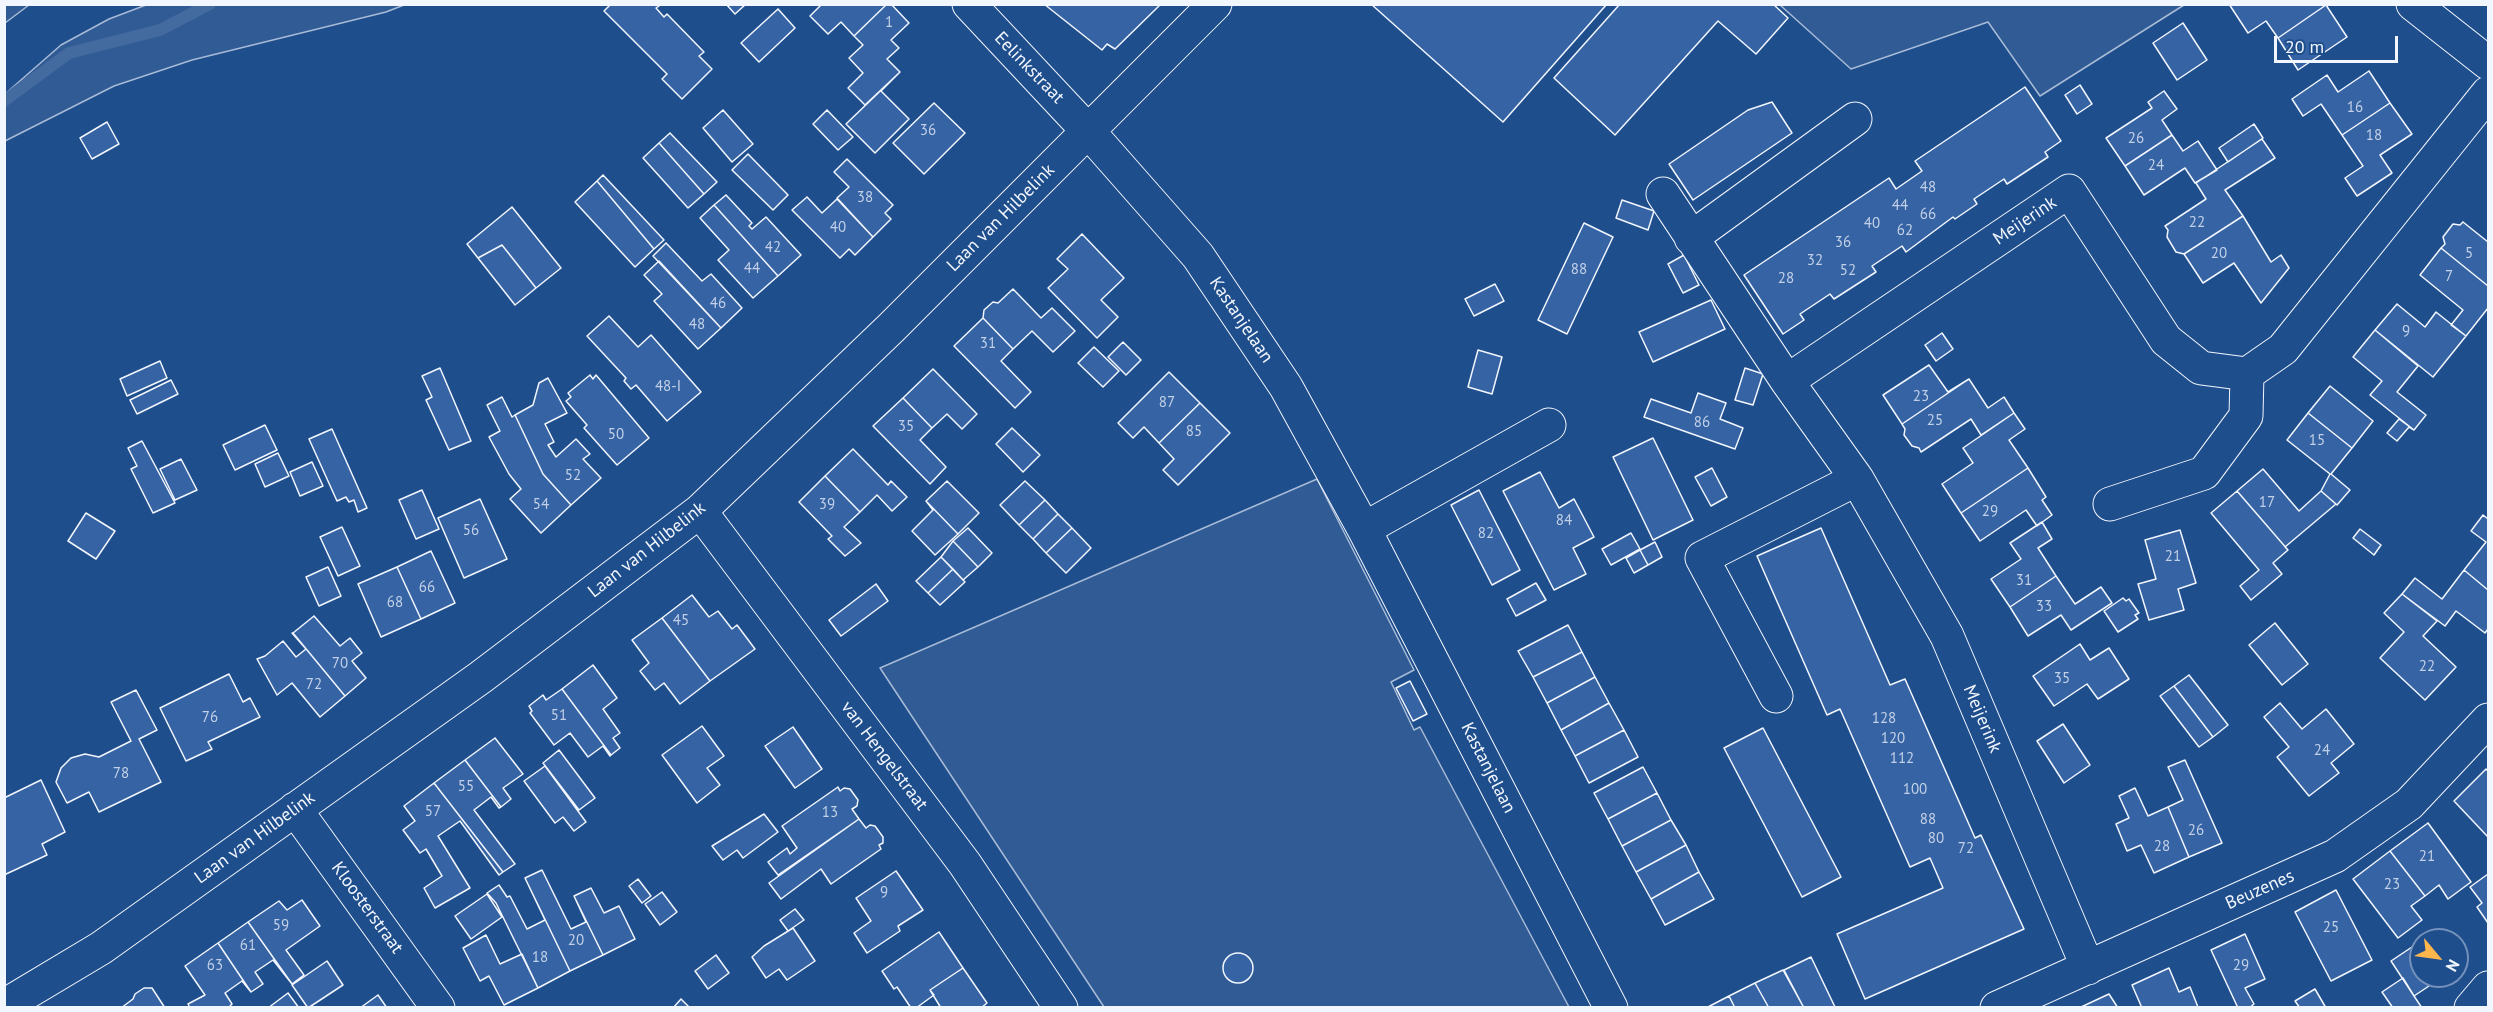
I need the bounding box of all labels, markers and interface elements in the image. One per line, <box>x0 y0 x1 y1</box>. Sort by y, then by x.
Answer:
house number: 1 <box>885 14 893 32</box>
scale bar <box>2277 24 2402 62</box>
street label: Eelinkstraat <box>990 28 1068 108</box>
text: 20 m <box>2285 35 2324 58</box>
house number: 16 <box>2347 99 2363 117</box>
house number: 36 <box>920 122 936 140</box>
house number: 18 <box>2366 127 2382 145</box>
house number: 26 <box>2128 130 2144 148</box>
house number: 24 <box>2148 157 2164 175</box>
street label: Laan van Hilbelink <box>943 160 1059 276</box>
house number: 48 <box>1920 179 1936 197</box>
house number: 38 <box>857 189 873 207</box>
street label: Meijerink <box>1989 192 2061 250</box>
house number: 44 <box>1892 197 1908 215</box>
house number: 66 <box>1920 206 1936 224</box>
house number: 22 <box>2189 214 2205 232</box>
house number: 40 <box>1864 215 1880 233</box>
house number: 40 <box>830 219 846 237</box>
house number: 62 <box>1897 222 1913 240</box>
house number: 36 <box>1835 234 1851 252</box>
house number: 42 <box>765 239 781 257</box>
house number: 20 <box>2211 245 2227 263</box>
house number: 5 <box>2465 245 2473 263</box>
house number: 32 <box>1807 252 1823 270</box>
house number: 44 <box>744 260 760 278</box>
house number: 88 <box>1571 261 1587 279</box>
house number: 52 <box>1840 262 1856 280</box>
house number: 7 <box>2445 268 2453 286</box>
house number: 28 <box>1778 270 1794 288</box>
street label: Kastanjelaan <box>1204 273 1278 367</box>
house number: 46 <box>710 295 726 313</box>
house number: 48 <box>689 316 705 334</box>
house number: 9 <box>2402 323 2410 341</box>
house number: 31 <box>980 335 996 353</box>
house number: 48-I <box>655 378 681 396</box>
house number: 23 <box>1913 388 1929 406</box>
house number: 87 <box>1159 394 1175 412</box>
house number: 25 <box>1927 412 1943 430</box>
house number: 86 <box>1694 414 1710 432</box>
house number: 35 <box>898 418 914 436</box>
house number: 85 <box>1186 423 1202 441</box>
house number: 50 <box>608 426 624 444</box>
house number: 15 <box>2309 432 2325 450</box>
house number: 52 <box>565 467 581 485</box>
house number: 17 <box>2259 494 2275 512</box>
house number: 54 <box>533 496 549 514</box>
house number: 39 <box>819 496 835 514</box>
street label: Laan van Hilbelink <box>584 497 710 603</box>
house number: 29 <box>1982 503 1998 521</box>
house number: 84 <box>1556 512 1572 530</box>
house number: 56 <box>463 522 479 540</box>
house number: 82 <box>1478 525 1494 543</box>
house number: 21 <box>2165 548 2181 566</box>
house number: 31 <box>2016 572 2032 590</box>
house number: 66 <box>419 579 435 597</box>
house number: 68 <box>387 594 403 612</box>
house number: 33 <box>2036 598 2052 616</box>
house number: 45 <box>673 612 689 630</box>
house number: 70 <box>332 655 348 673</box>
house number: 22 <box>2419 658 2435 676</box>
house number: 35 <box>2054 670 2070 688</box>
house number: 72 <box>306 676 322 694</box>
street label: Meijerink <box>1958 682 2006 756</box>
street label: van Hengelstraat <box>836 697 932 815</box>
house number: 51 <box>551 707 567 725</box>
house number: 76 <box>202 709 218 727</box>
house number: 128 <box>1872 710 1896 728</box>
street label: Kastanjelaan <box>1456 719 1520 817</box>
house number: 120 <box>1881 730 1905 748</box>
house number: 24 <box>2314 742 2330 760</box>
house number: 112 <box>1890 750 1914 768</box>
house number: 78 <box>113 765 129 783</box>
house number: 55 <box>458 778 474 796</box>
house number: 100 <box>1903 781 1927 799</box>
street label: Laan van Hilbelink <box>191 787 319 889</box>
house number: 57 <box>425 803 441 821</box>
house number: 13 <box>822 804 838 822</box>
house number: 88 <box>1920 811 1936 829</box>
house number: 26 <box>2188 822 2204 840</box>
house number: 80 <box>1928 830 1944 848</box>
house number: 28 <box>2154 838 2170 856</box>
house number: 72 <box>1958 840 1974 858</box>
house number: 21 <box>2419 848 2435 866</box>
street label: Kloosterstraat <box>327 858 407 958</box>
street label: Beuzenes <box>2222 865 2298 915</box>
house number: 23 <box>2384 876 2400 894</box>
house number: 9 <box>880 884 888 902</box>
house number: 59 <box>273 917 289 935</box>
house number: 25 <box>2323 919 2339 937</box>
north arrow <box>2409 928 2469 988</box>
house number: 20 <box>568 932 584 950</box>
house number: 61 <box>240 937 256 955</box>
house number: 18 <box>532 949 548 967</box>
text: N <box>2442 956 2464 975</box>
house number: 63 <box>207 957 223 975</box>
house number: 29 <box>2233 957 2249 975</box>

